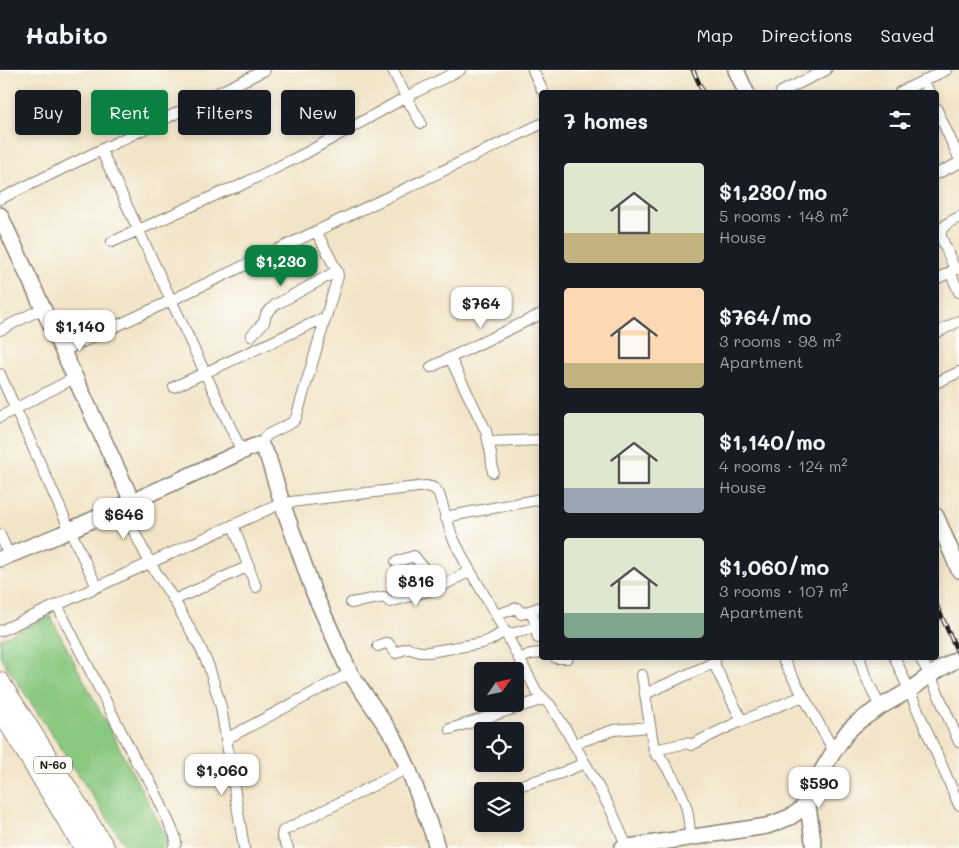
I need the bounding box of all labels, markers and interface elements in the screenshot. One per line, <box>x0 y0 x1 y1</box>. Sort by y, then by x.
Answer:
text: Habito <box>25 19 108 50</box>
text: Map <box>696 23 733 47</box>
text: Directions <box>761 23 853 47</box>
text: Saved <box>881 23 934 47</box>
chip: Buy <box>15 90 81 135</box>
chip: Rent <box>91 90 168 135</box>
chip: Filters <box>178 90 271 135</box>
chip: New <box>281 90 355 135</box>
icon: filters <box>886 106 914 134</box>
text: 7 homes <box>564 107 648 134</box>
text: $1,230/mo <box>719 178 827 205</box>
icon: home <box>604 183 664 243</box>
text: 5 rooms · 148 m² <box>719 205 848 226</box>
text: House <box>719 226 766 247</box>
pin: $1,230 <box>240 244 322 287</box>
text: $1,230 <box>256 250 306 271</box>
pin: $764 <box>451 286 511 329</box>
text: $764 <box>462 292 500 313</box>
text: $764/mo <box>719 303 811 330</box>
icon: home <box>604 308 664 368</box>
pin: $1,140 <box>39 310 121 352</box>
text: $1,140 <box>55 315 105 336</box>
text: 3 rooms · 98 m² <box>719 330 841 351</box>
text: Apartment <box>719 351 804 372</box>
text: $1,140/mo <box>719 428 826 455</box>
icon: home <box>604 433 664 493</box>
text: 4 rooms · 124 m² <box>719 455 848 476</box>
text: House <box>719 476 766 497</box>
pin: $646 <box>94 498 154 540</box>
text: $646 <box>104 503 144 524</box>
text: $1,060/mo <box>719 553 829 580</box>
icon: home <box>604 558 664 618</box>
pin: $816 <box>386 564 446 607</box>
text: $816 <box>398 570 434 591</box>
text: 3 rooms · 107 m² <box>719 580 848 601</box>
text: Apartment <box>719 601 804 622</box>
north arrow <box>474 662 524 712</box>
map controls <box>474 662 524 832</box>
button: locate <box>474 722 524 772</box>
pin: $1,060 <box>181 754 263 796</box>
road number: N-60 <box>34 756 72 774</box>
text: $1,060 <box>196 759 248 780</box>
pin: $590 <box>789 766 849 809</box>
text: $590 <box>799 772 839 793</box>
button: layers <box>474 782 524 832</box>

